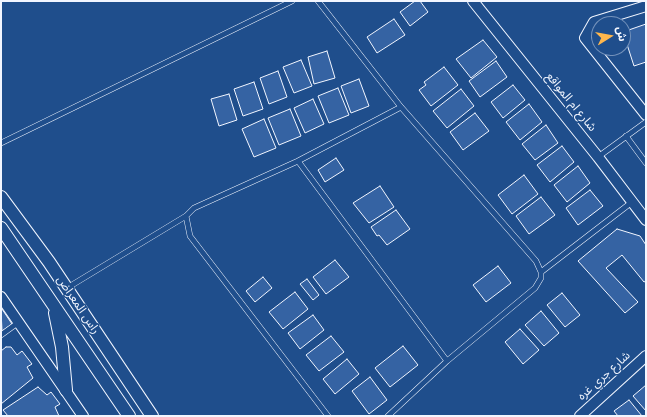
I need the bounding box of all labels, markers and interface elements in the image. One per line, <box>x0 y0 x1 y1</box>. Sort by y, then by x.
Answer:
north arrow <box>591 16 631 56</box>
text: ش <box>614 25 629 42</box>
street label: شارع ام المواقع <box>543 70 599 134</box>
street label: راس المعراض <box>53 273 103 337</box>
street label: شارع جري غره <box>575 349 633 403</box>

